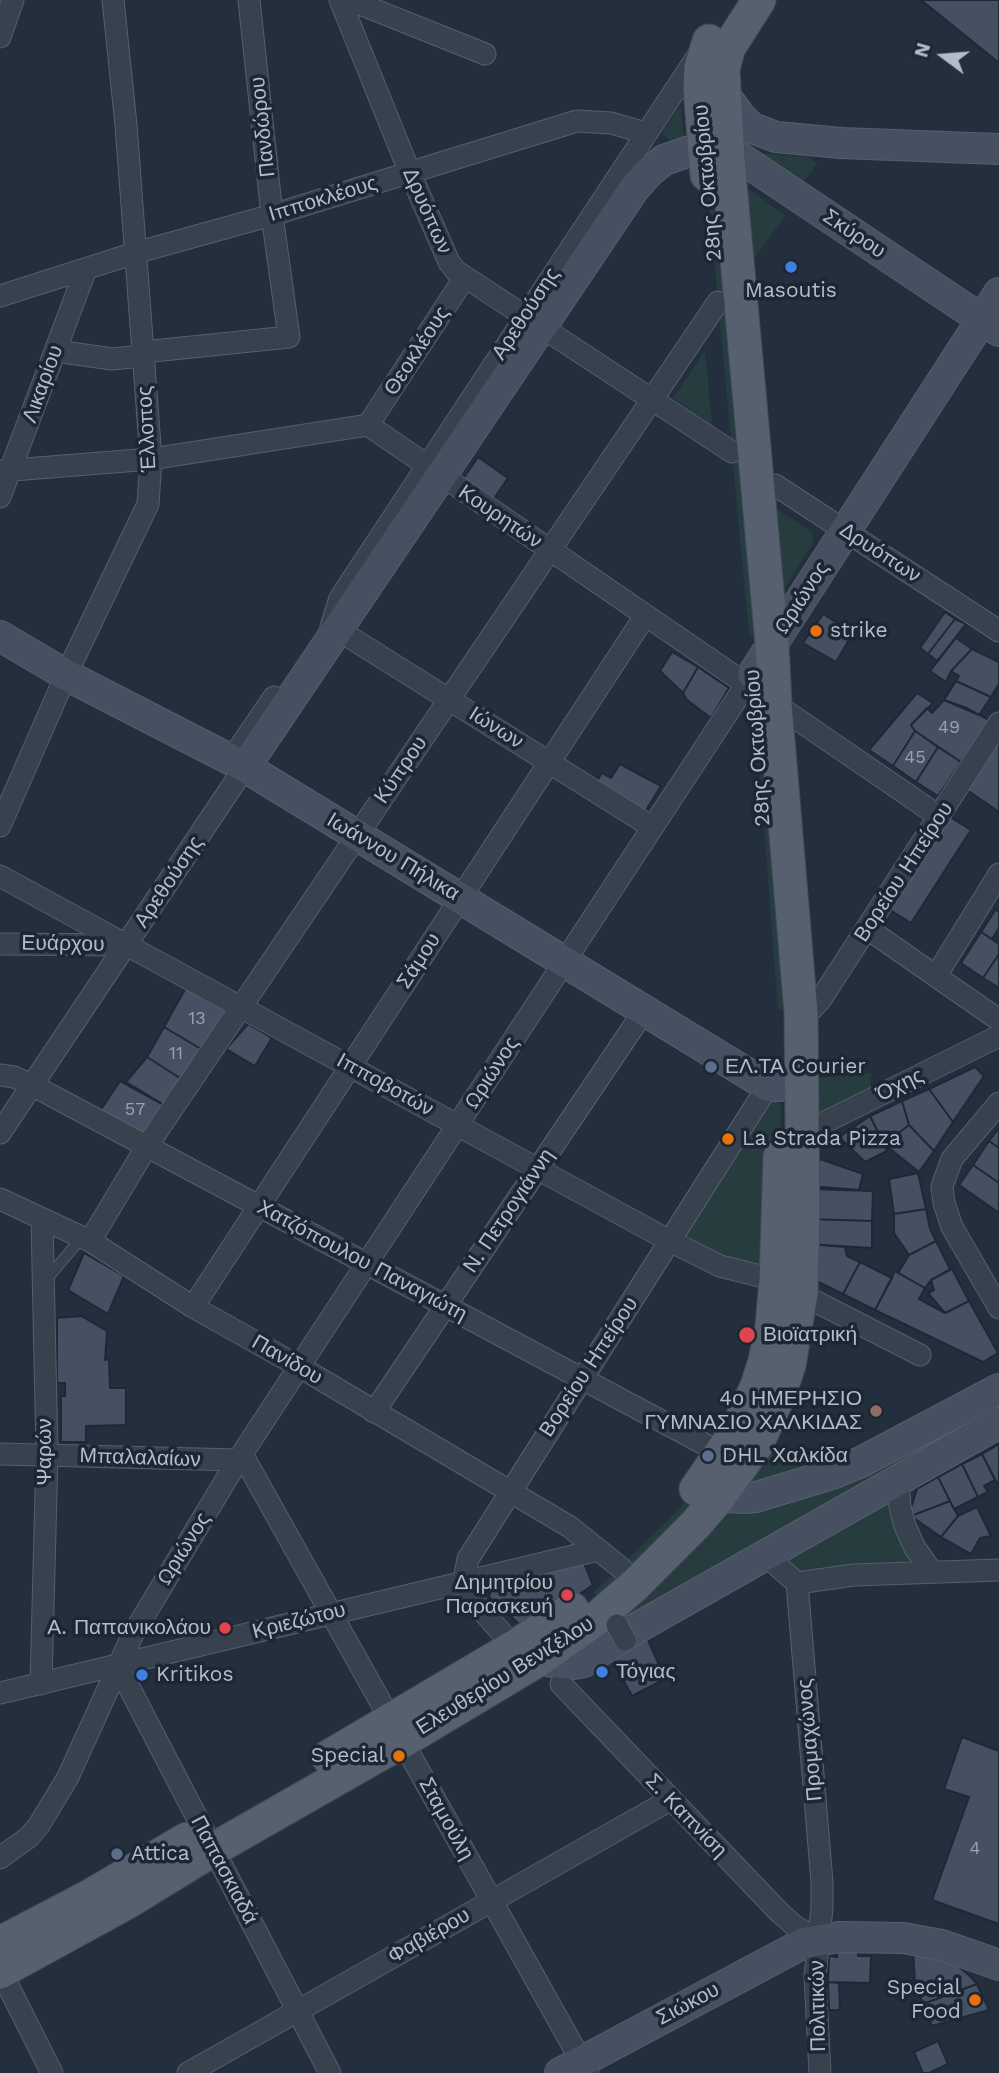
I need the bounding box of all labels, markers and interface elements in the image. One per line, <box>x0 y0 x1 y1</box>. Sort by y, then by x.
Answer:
north arrow <box>908 21 978 91</box>
text: N <box>909 40 935 60</box>
street label: Πανδώρου <box>245 75 281 179</box>
street label: 28ης Οκτωβρίου <box>689 104 727 262</box>
street label: Δρυόπων <box>397 164 457 258</box>
street label: Ιπποκλέους <box>266 171 380 227</box>
street label: Σκύρου <box>818 204 890 264</box>
marker: Masoutis <box>783 259 799 275</box>
street label: Αρεθούσης <box>487 263 565 365</box>
place label: Masoutis <box>745 278 837 304</box>
street label: Θεοκλέους <box>379 302 455 400</box>
street label: Λικαρίου <box>17 342 69 426</box>
street label: Έλλοπος <box>132 385 162 473</box>
street label: Κουρητών <box>453 480 547 554</box>
street label: Δρυόπων <box>835 518 925 588</box>
street label: Ωριώνος <box>769 557 835 639</box>
place label: strike <box>830 618 888 644</box>
marker: strike <box>808 623 824 639</box>
street label: 28ης Οκτωβρίου <box>740 669 776 827</box>
street label: Ιώνων <box>464 702 528 754</box>
house number: 49 <box>938 717 960 739</box>
street label: Κύπρου <box>369 731 433 809</box>
house number: 45 <box>904 747 926 769</box>
street label: Βορείου Ηπείρου <box>849 797 959 947</box>
street label: Ιωάννου Πήλικα <box>322 808 464 906</box>
street label: Αρεθούσης <box>129 831 209 933</box>
street label: Σάμου <box>392 928 446 994</box>
street label: Ευάρχου <box>21 931 105 957</box>
house number: 13 <box>188 1008 206 1030</box>
street label: Ωριώνος <box>459 1032 525 1114</box>
house number: 11 <box>169 1043 183 1065</box>
street label: Ιπποβοτών <box>332 1048 438 1122</box>
place label: ΕΛ.ΤΑ Courier <box>725 1054 866 1080</box>
marker: ΕΛ.ΤΑ Courier <box>703 1059 719 1075</box>
street label: Όχης <box>872 1063 928 1107</box>
house number: 57 <box>125 1099 145 1121</box>
place label: La Strada Pizza <box>742 1126 901 1152</box>
marker: La Strada Pizza <box>720 1131 736 1147</box>
street label: Ν. Πετρογιάννη <box>458 1144 560 1278</box>
street label: Χατζόπουλου Παναγιώτη <box>253 1195 471 1327</box>
street label: Βορείου Ηπείρου <box>534 1292 644 1442</box>
place label: Βιοϊατρική <box>763 1322 857 1348</box>
marker: Βιοϊατρική <box>737 1325 757 1345</box>
street label: Πανίδου <box>247 1330 327 1390</box>
place label: 4ο ΗΜΕΡΗΣΙΟ ΓΥΜΝΑΣΙΟ ΧΑΛΚΙΔΑΣ <box>645 1386 862 1436</box>
marker: 4ο ΗΜΕΡΗΣΙΟ ΓΥΜΝΑΣΙΟ ΧΑΛΚΙΔΑΣ <box>868 1403 884 1419</box>
street label: Ψαρών <box>32 1418 58 1486</box>
street label: Μπαλαλαίων <box>79 1443 201 1473</box>
place label: DHL Χαλκίδα <box>722 1443 848 1469</box>
marker: DHL Χαλκίδα <box>700 1448 716 1464</box>
street label: Ωριώνος <box>152 1508 216 1590</box>
place label: Δημητρίου Παρασκευή <box>446 1570 553 1620</box>
marker: Δημητρίου Παρασκευή <box>559 1587 575 1603</box>
street label: Κριεζώτου <box>250 1597 348 1645</box>
street label: Ελευθερίου Βενιζέλου <box>412 1611 598 1741</box>
place label: Α. Παπανικολάου <box>47 1615 211 1641</box>
marker: Α. Παπανικολάου <box>217 1620 233 1636</box>
place label: Τόγιας <box>616 1659 676 1685</box>
place label: Kritikos <box>156 1662 234 1688</box>
marker: Τόγιας <box>594 1664 610 1680</box>
marker: Kritikos <box>134 1667 150 1683</box>
street label: Προμαχώνος <box>792 1678 828 1802</box>
place label: Special <box>311 1743 385 1769</box>
marker: Special <box>391 1748 407 1764</box>
street label: Σ. Καπνίση <box>640 1769 732 1863</box>
street label: Σταμούλη <box>413 1773 479 1865</box>
street label: Παπασκιαδά <box>185 1812 263 1928</box>
house number: 4 <box>970 1838 980 1860</box>
place label: Attica <box>131 1841 190 1867</box>
marker: Attica <box>109 1846 125 1862</box>
street label: Φαβιέρου <box>384 1903 474 1969</box>
street label: Πολιτικών <box>805 1960 831 2052</box>
place label: Special Food <box>887 1975 961 2025</box>
street label: Σιώκου <box>652 1977 724 2031</box>
marker: Special Food <box>967 1992 983 2008</box>

